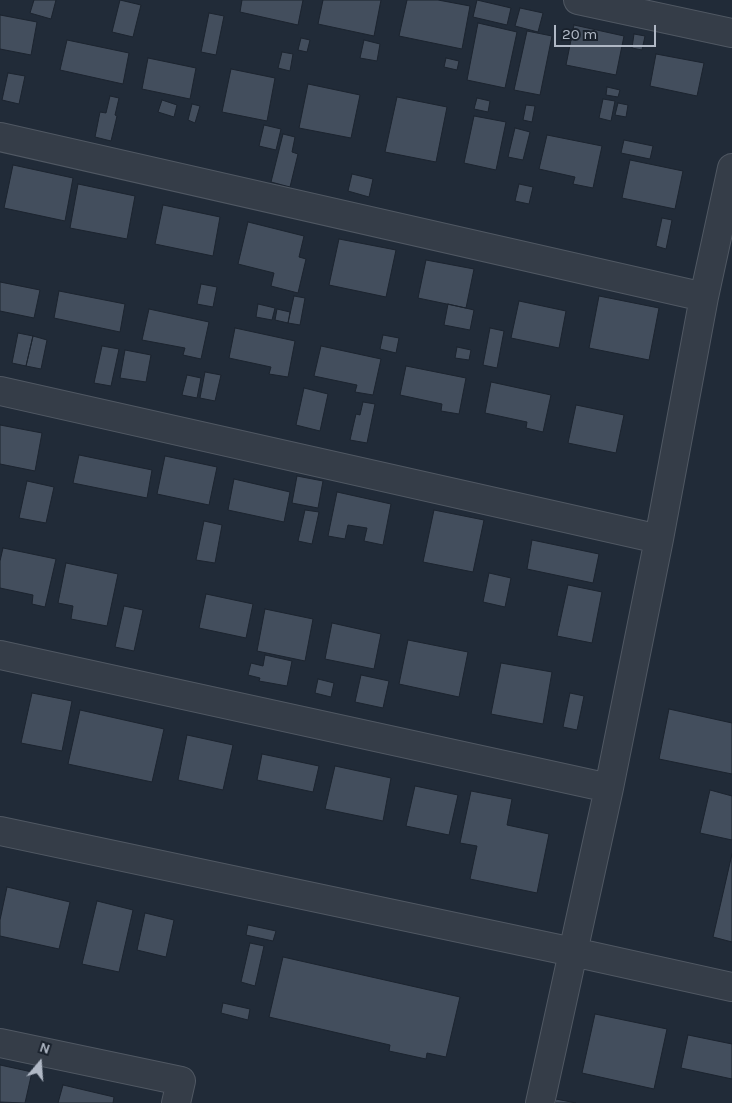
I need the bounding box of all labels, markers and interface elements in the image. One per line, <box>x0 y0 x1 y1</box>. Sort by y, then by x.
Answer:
scale bar <box>557 15 660 47</box>
text: 20 m <box>562 25 597 43</box>
north arrow <box>15 1038 65 1088</box>
text: N <box>37 1039 52 1058</box>

